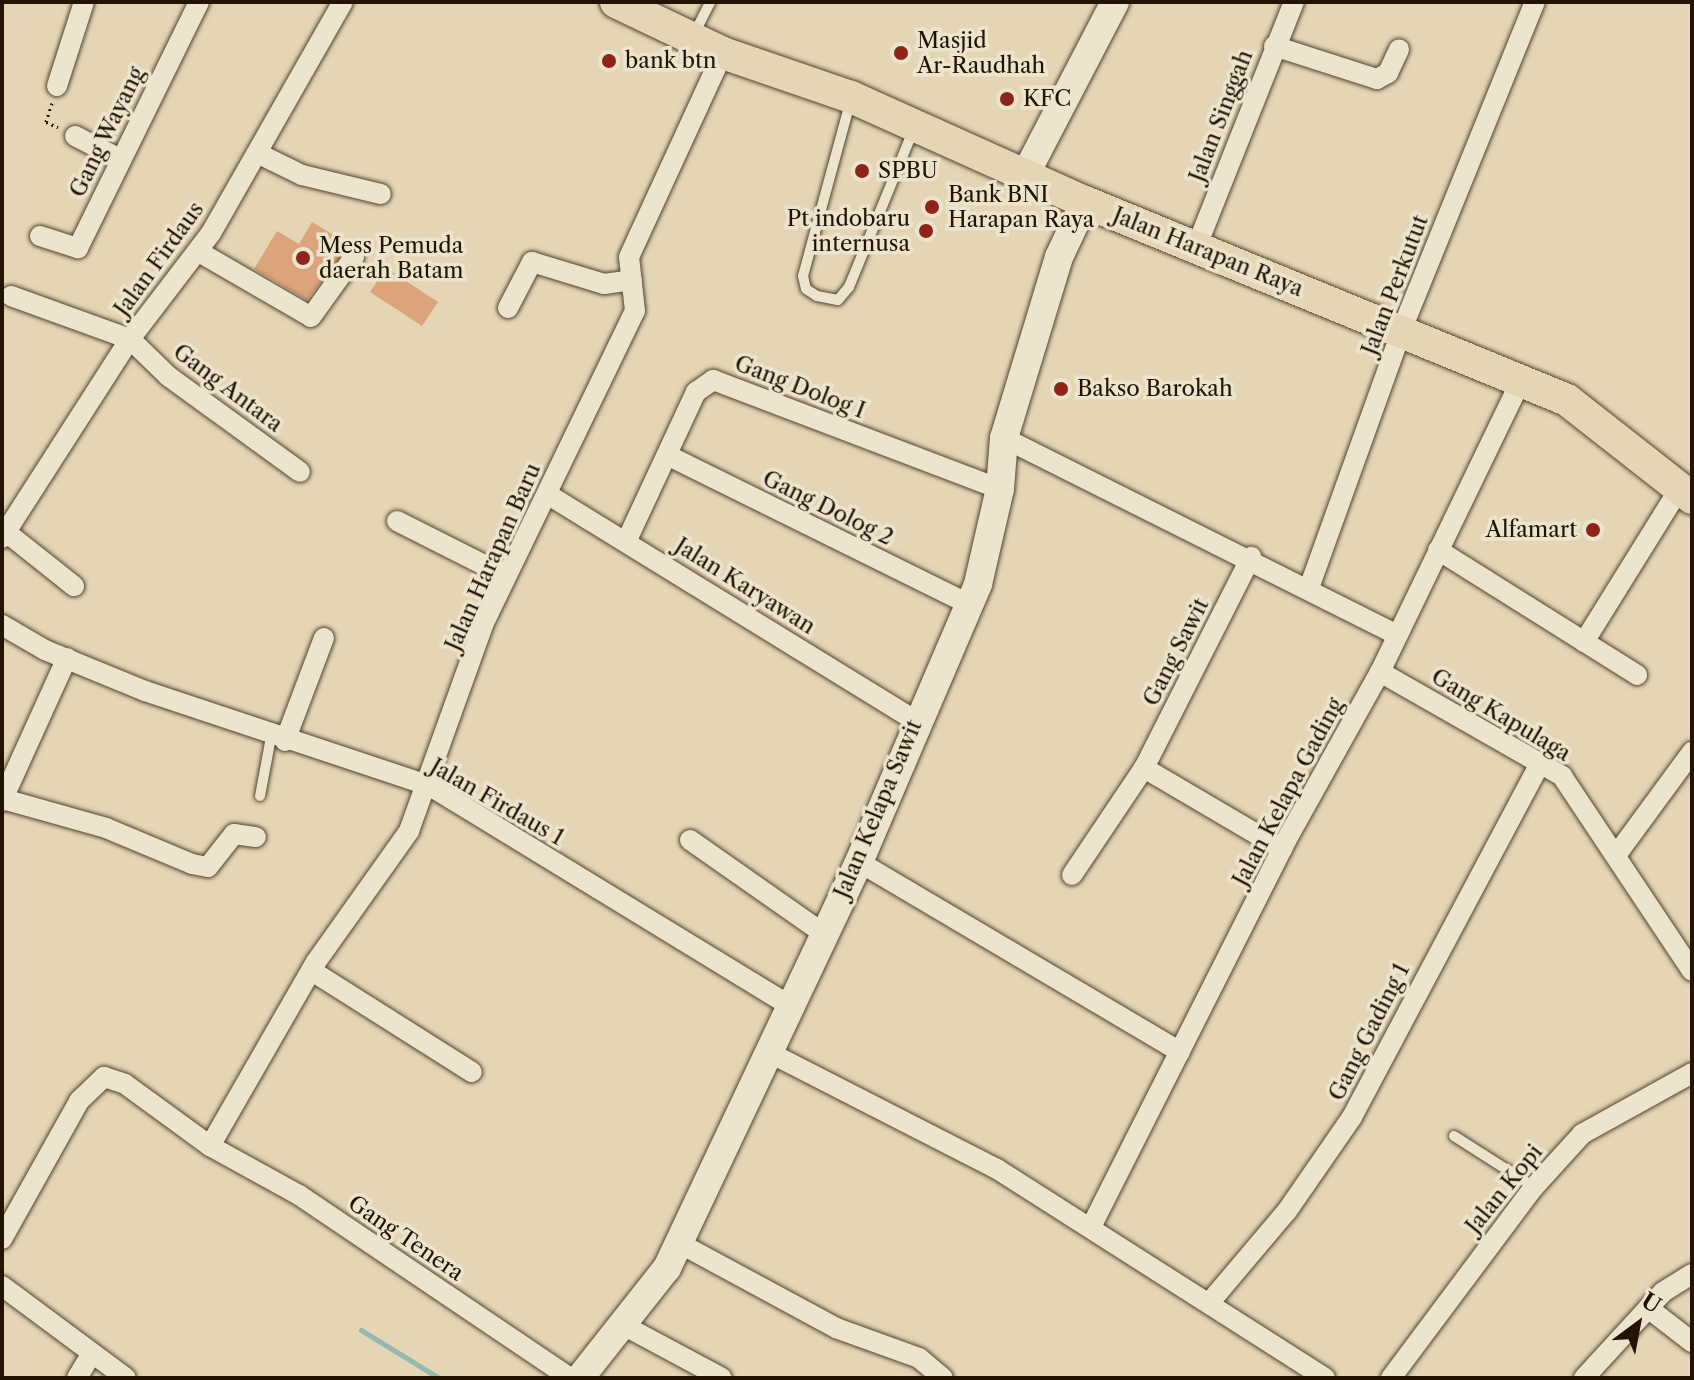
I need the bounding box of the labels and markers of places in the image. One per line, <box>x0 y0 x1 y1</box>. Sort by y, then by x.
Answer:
place label: Masjid Ar-Raudhah <box>917 27 1045 78</box>
marker: Masjid Ar-Raudhah <box>892 44 910 62</box>
place label: bank btn <box>625 48 717 74</box>
marker: bank btn <box>600 52 618 70</box>
place label: KFC <box>1023 86 1071 112</box>
marker: KFC <box>998 90 1016 108</box>
place label: SPBU <box>878 158 938 184</box>
marker: SPBU <box>853 162 871 180</box>
place label: Bank BNI Harapan Raya <box>948 181 1094 232</box>
marker: Bank BNI Harapan Raya <box>923 198 941 216</box>
place label: Pt indobaru internusa <box>787 205 910 256</box>
marker: Pt indobaru internusa <box>917 222 935 240</box>
place label: Mess Pemuda daerah Batam <box>319 232 464 284</box>
marker: Mess Pemuda daerah Batam <box>294 249 312 267</box>
place label: Bakso Barokah <box>1077 376 1233 402</box>
marker: Bakso Barokah <box>1052 380 1070 398</box>
place label: Alfamart <box>1486 517 1577 543</box>
marker: Alfamart <box>1584 521 1602 539</box>

